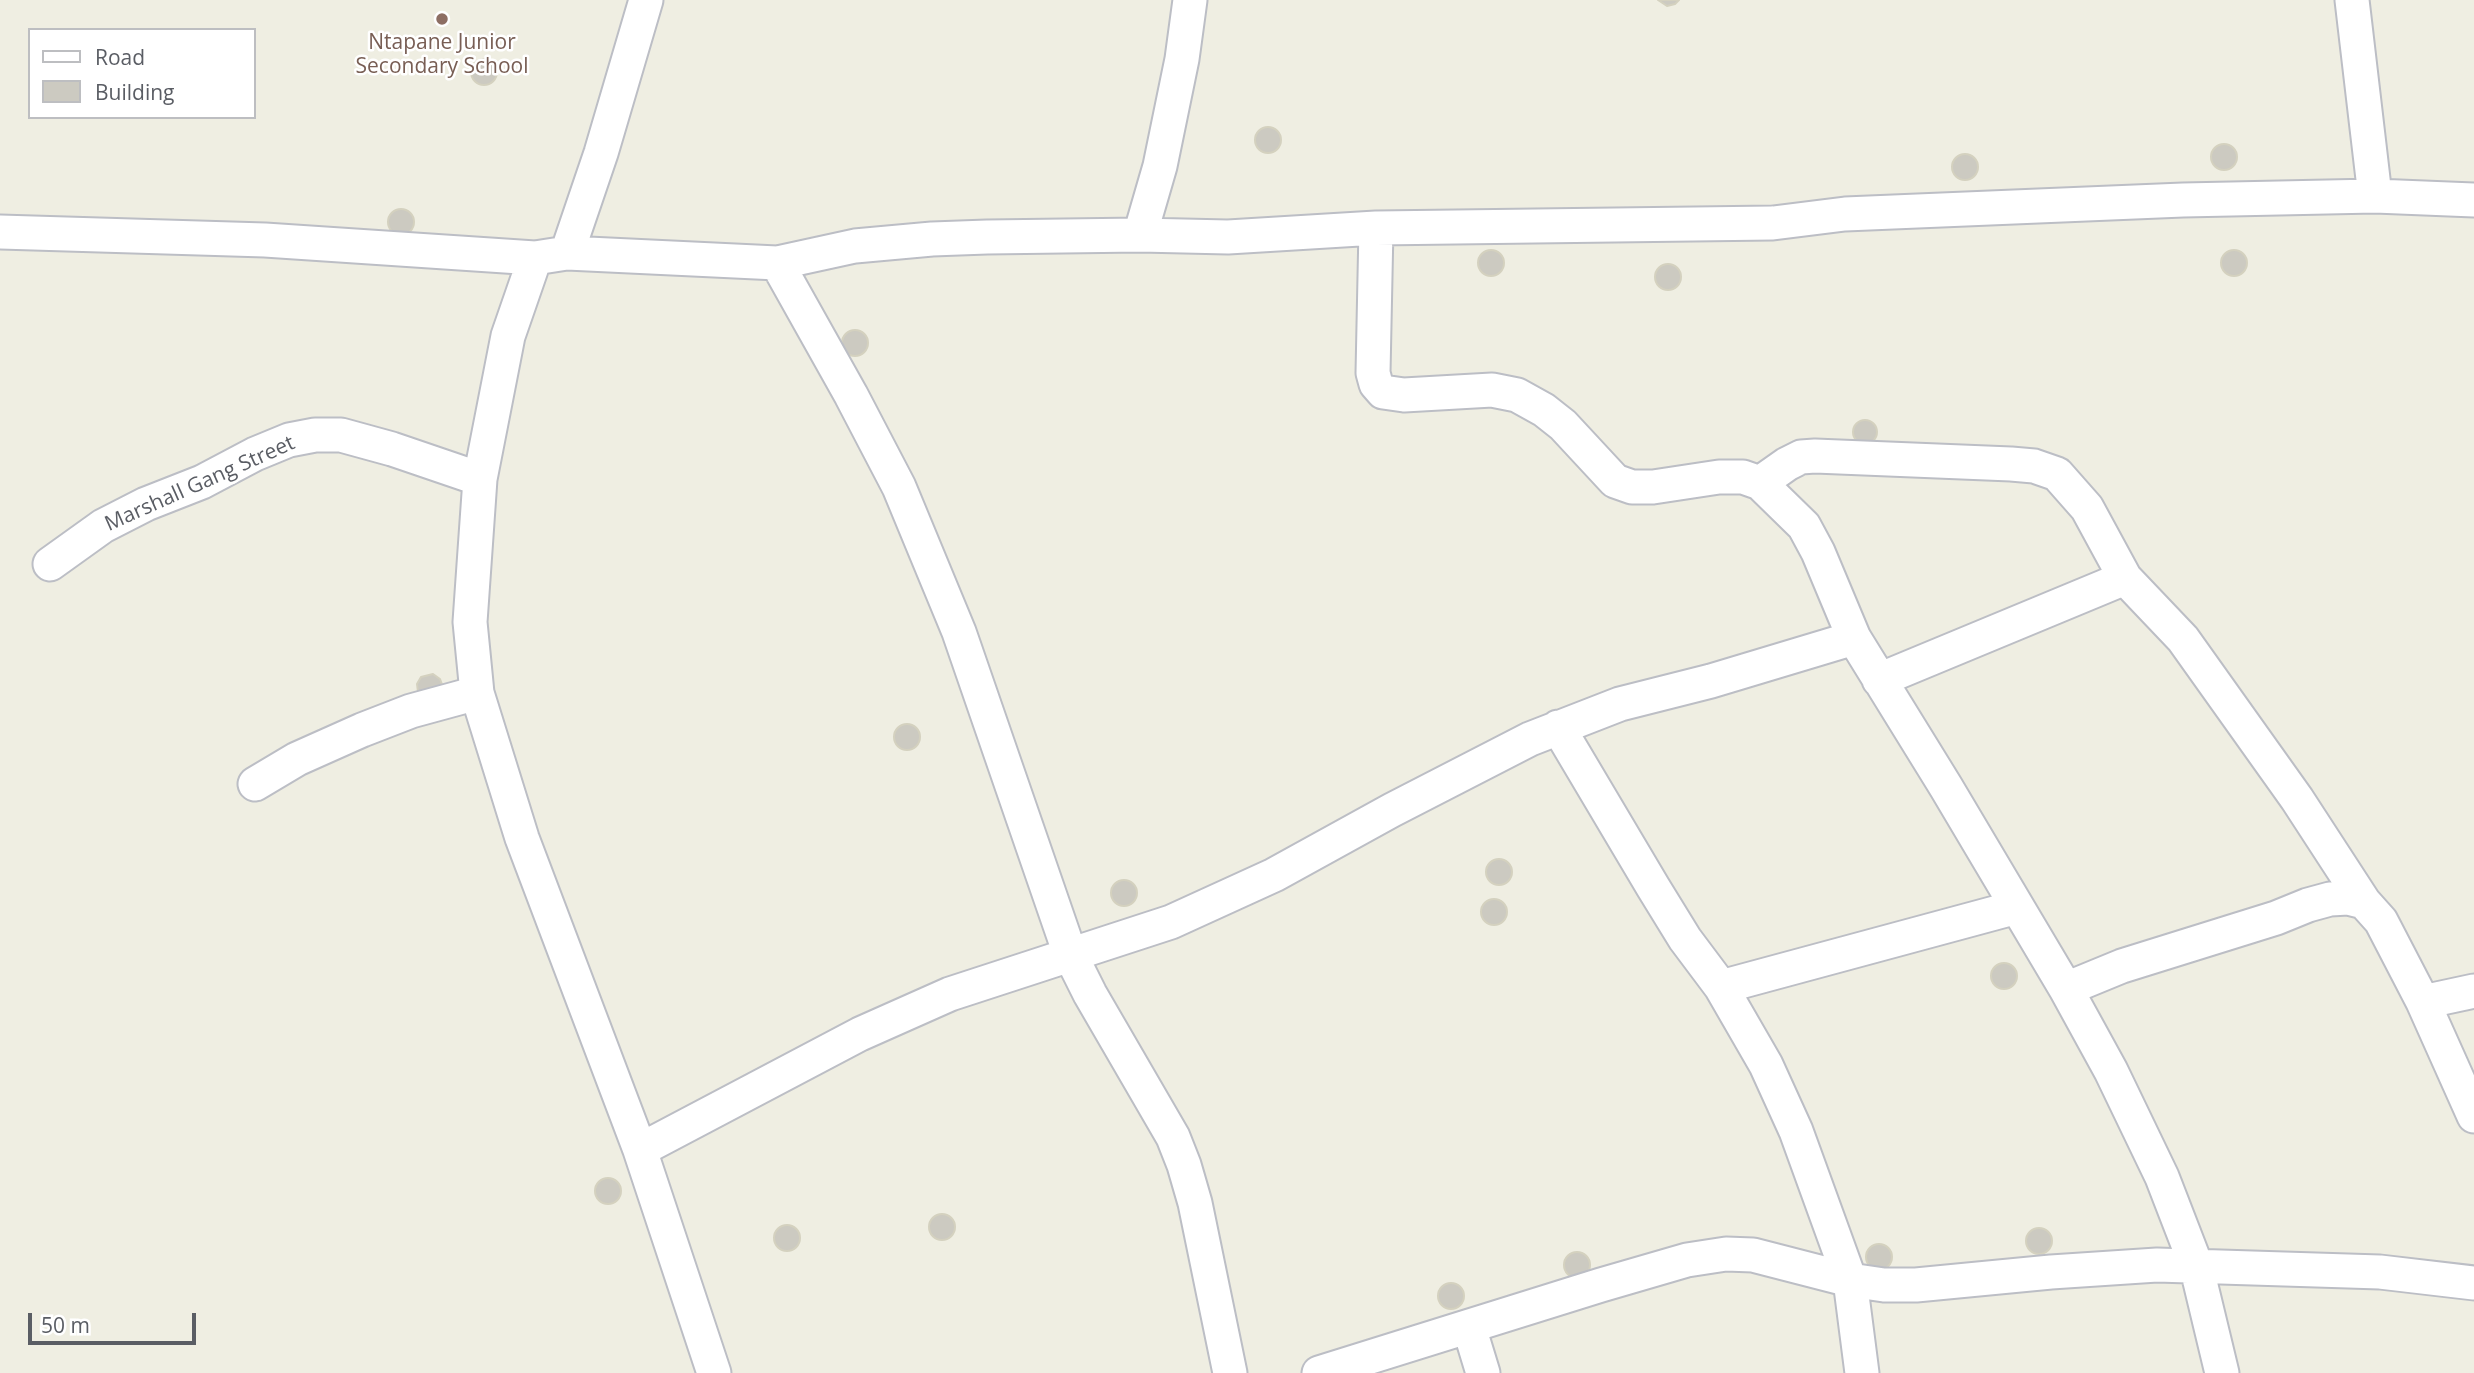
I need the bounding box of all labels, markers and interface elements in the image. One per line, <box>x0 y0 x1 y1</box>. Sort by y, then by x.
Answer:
marker: Ntapane Junior Secondary School <box>434 11 450 27</box>
legend <box>28 28 256 119</box>
place label: Ntapane Junior Secondary School <box>356 30 528 80</box>
text: Road <box>95 43 145 71</box>
text: Building <box>95 78 174 106</box>
street label: Marshall Gang Street <box>101 431 299 537</box>
scale bar <box>32 1300 200 1344</box>
text: 50 m <box>41 1311 90 1339</box>

